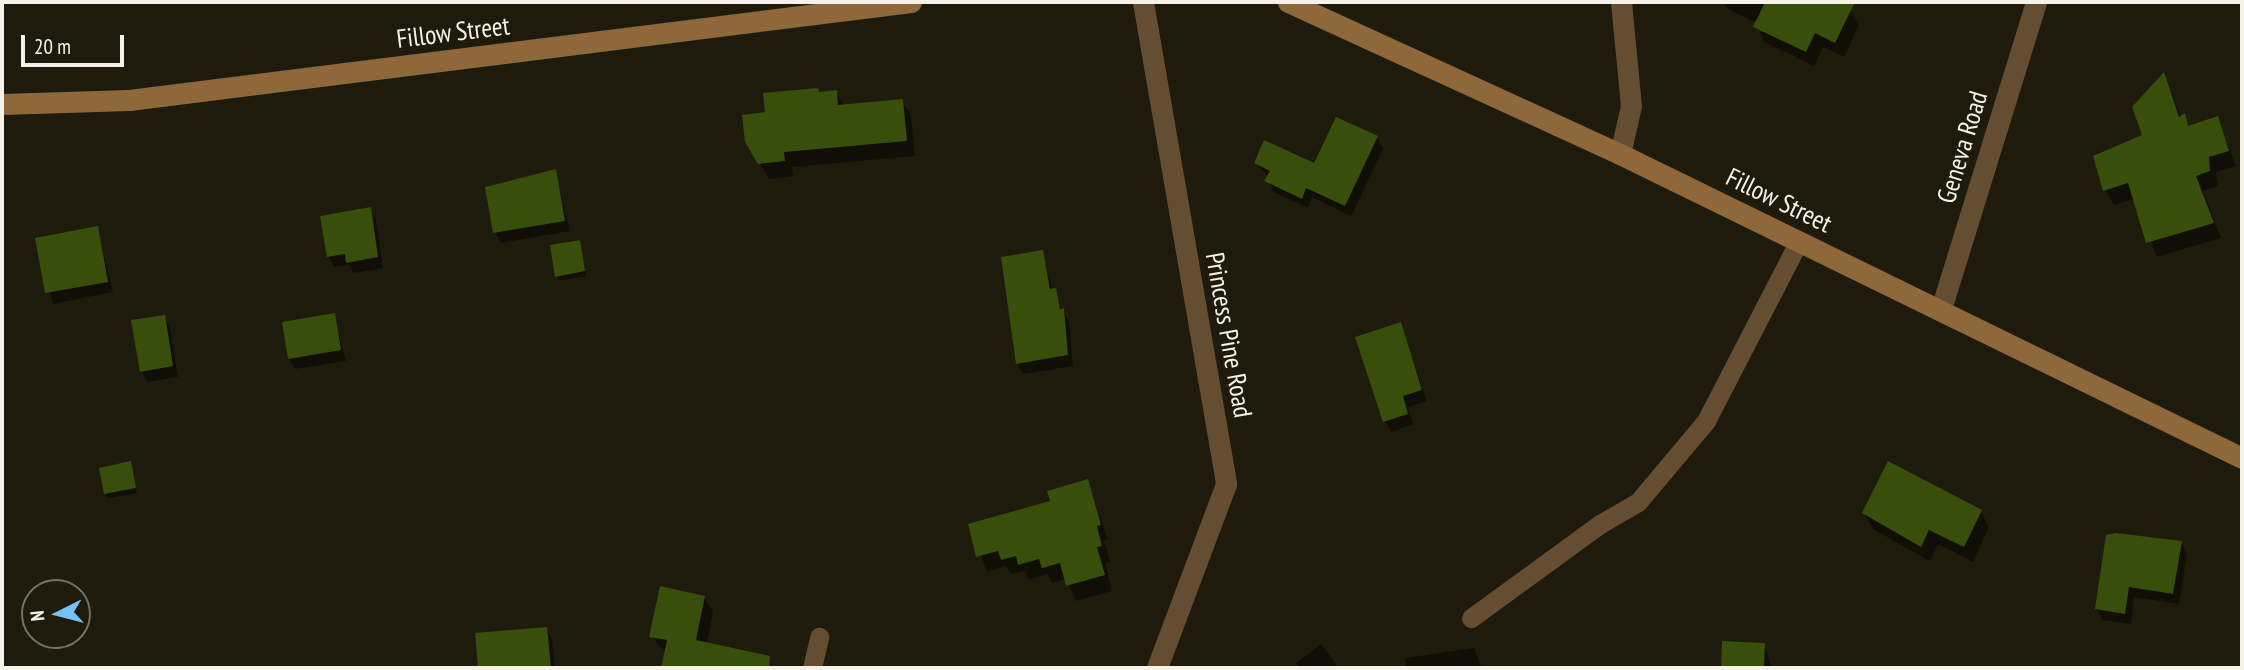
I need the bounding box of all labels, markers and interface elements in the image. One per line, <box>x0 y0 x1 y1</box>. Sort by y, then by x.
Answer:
street label: Fillow Street <box>394 10 512 54</box>
scale bar <box>24 21 128 65</box>
text: 20 m <box>34 33 71 60</box>
street label: Geneva Road <box>1930 87 1994 207</box>
street label: Fillow Street <box>1721 161 1837 239</box>
street label: Princess Pine Road <box>1199 250 1259 420</box>
north arrow <box>21 579 91 649</box>
text: N <box>25 610 50 622</box>

